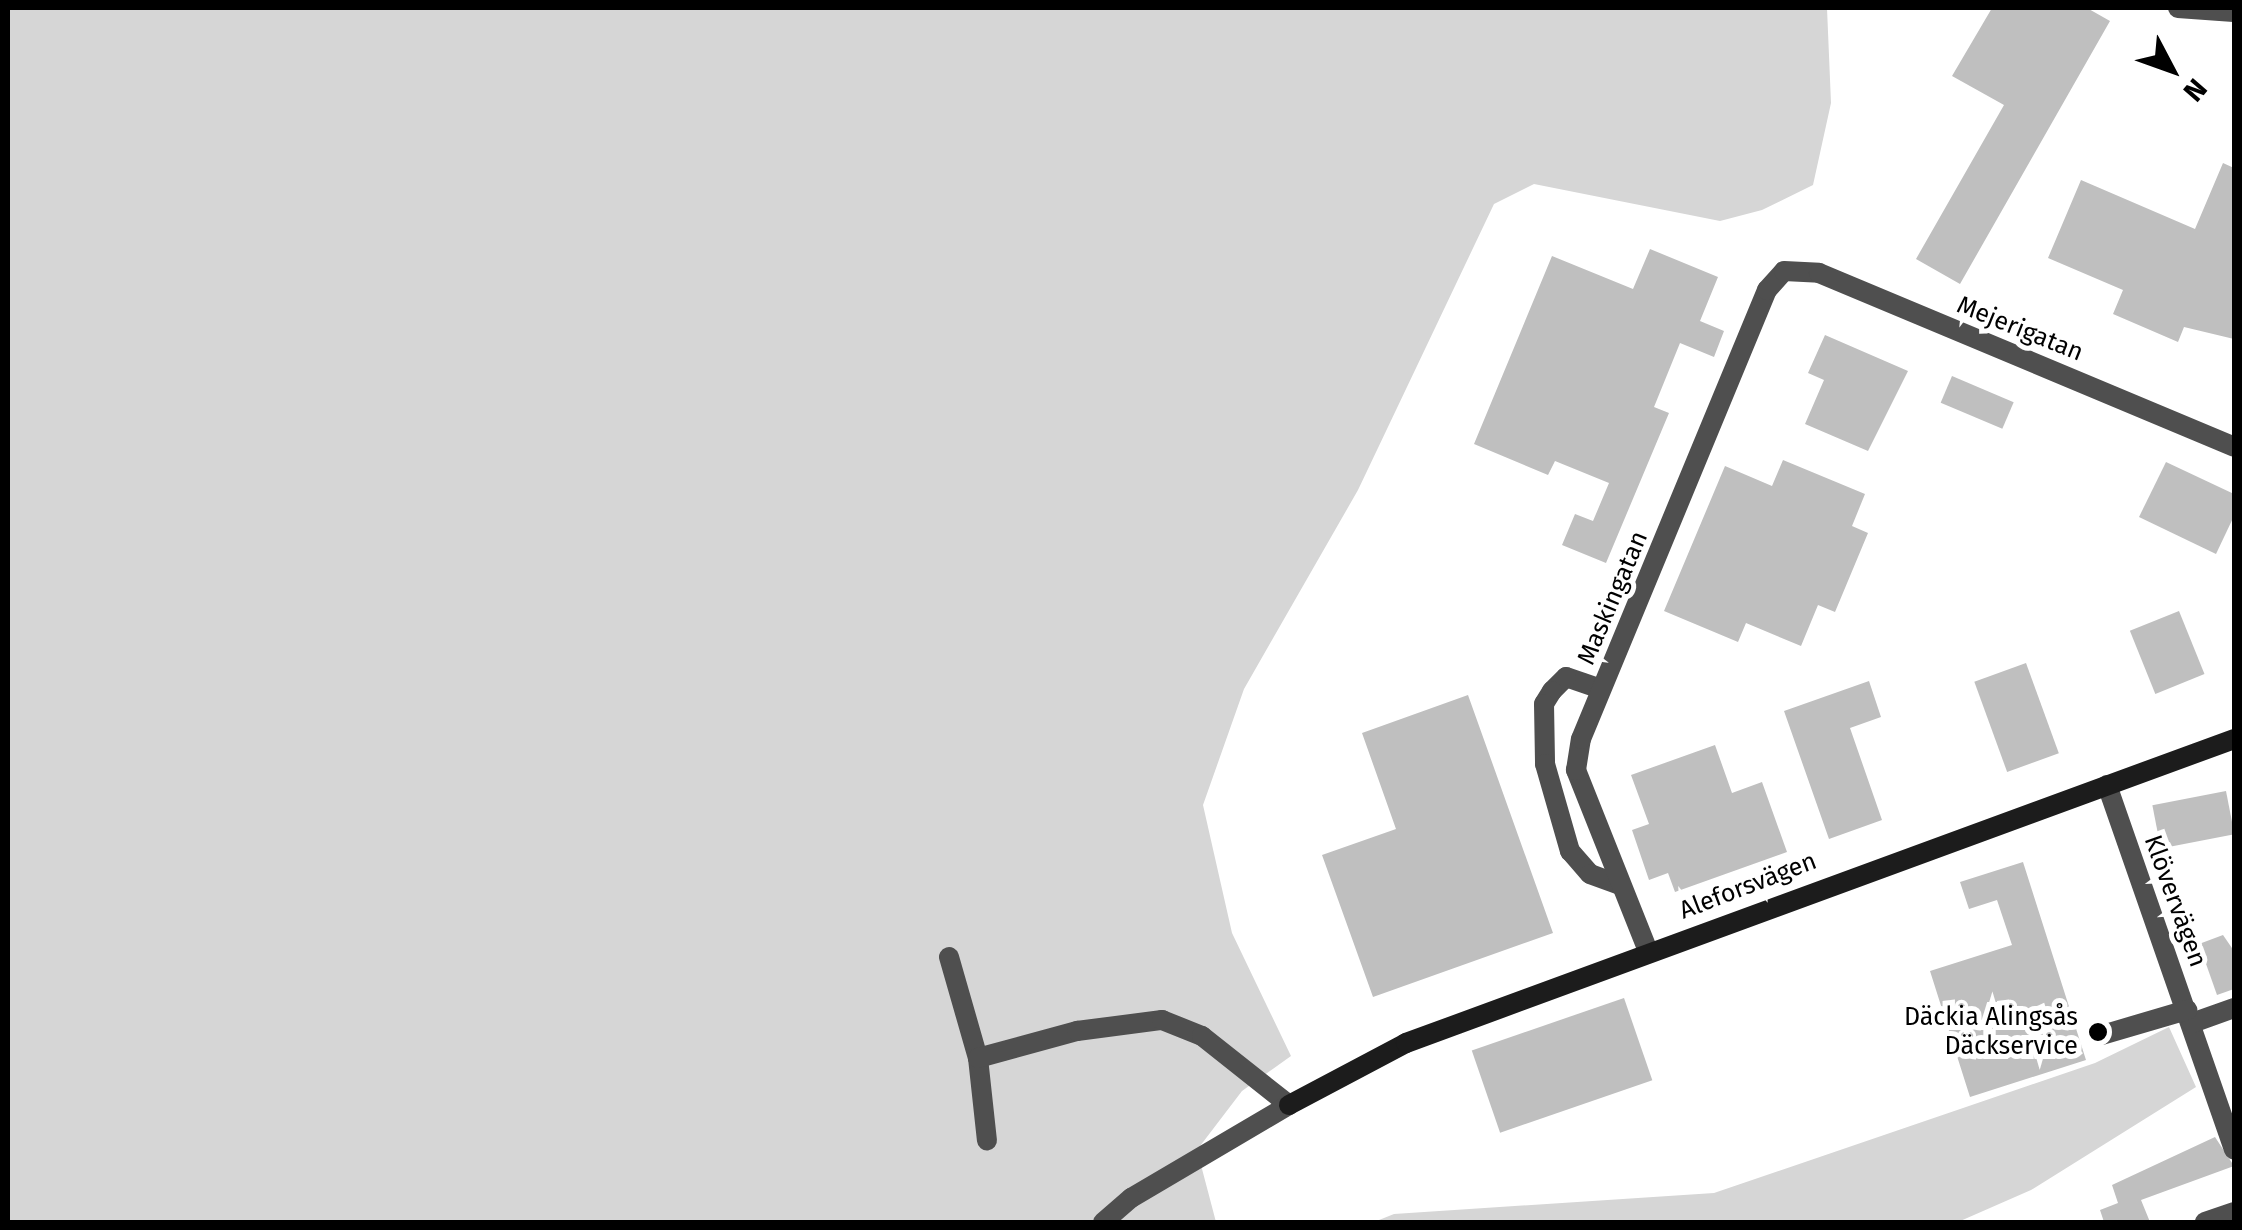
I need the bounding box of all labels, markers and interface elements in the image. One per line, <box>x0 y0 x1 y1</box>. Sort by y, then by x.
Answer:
north arrow <box>2122 20 2222 120</box>
text: N <box>2176 72 2214 108</box>
street label: Mejerigatan <box>1952 290 2088 368</box>
street label: Maskingatan <box>1571 527 1655 669</box>
street label: Klövervägen <box>2137 831 2213 971</box>
street label: Aleforsvägen <box>1675 846 1821 926</box>
place label: Däckia Alingsås Däckservice <box>1904 1003 2078 1062</box>
marker: Däckia Alingsås Däckservice <box>2087 1021 2109 1043</box>

